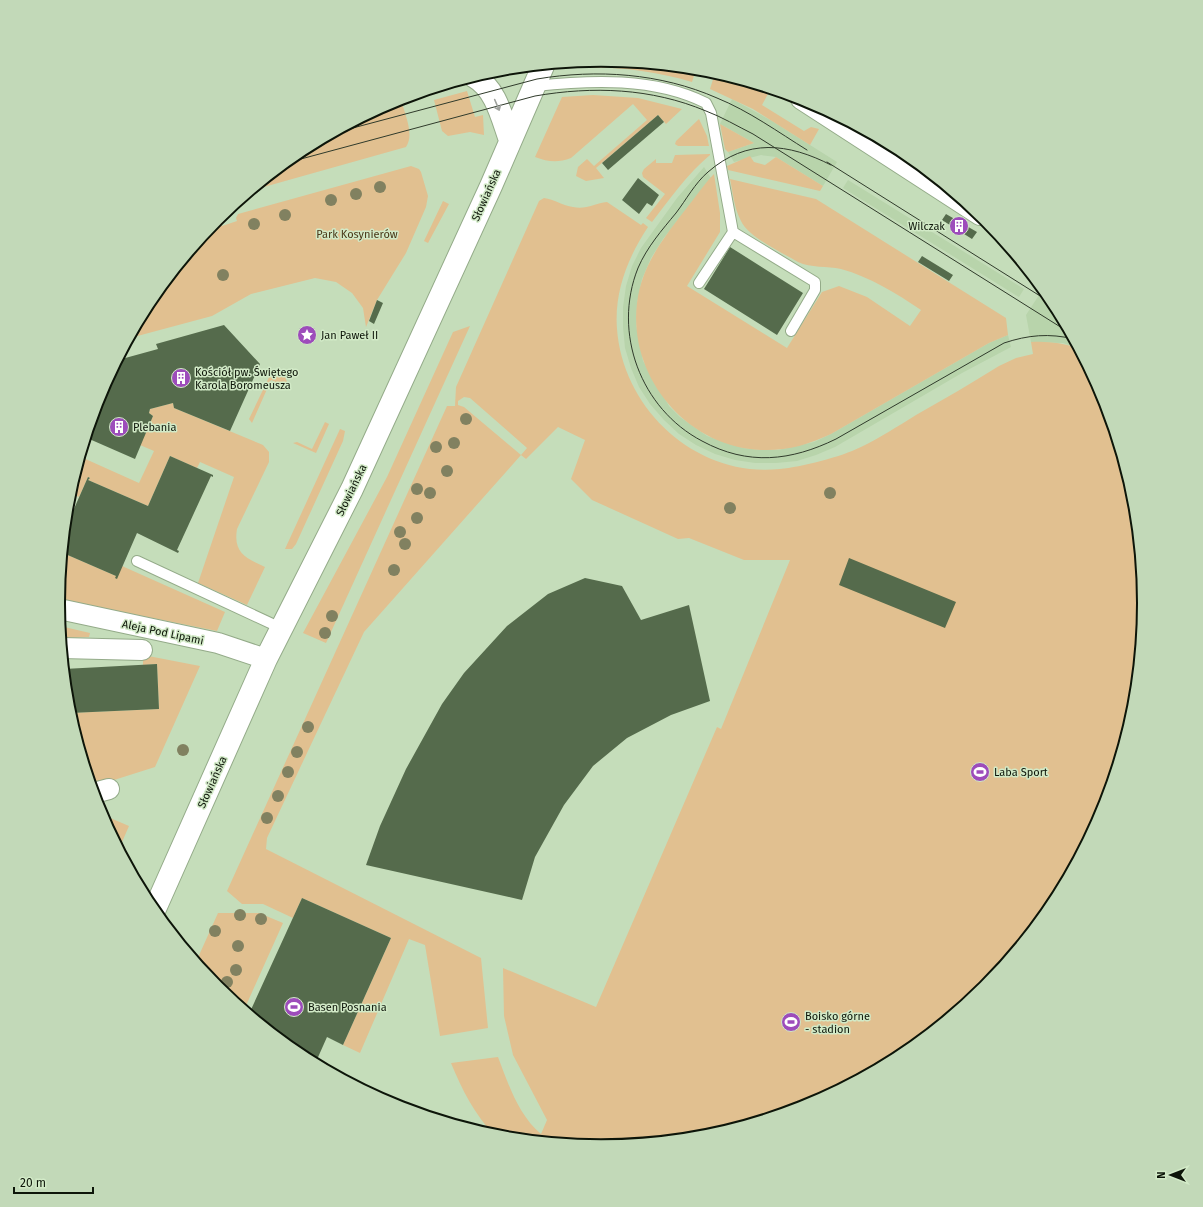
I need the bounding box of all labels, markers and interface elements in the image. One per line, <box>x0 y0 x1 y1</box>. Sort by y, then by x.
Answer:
one-way arrow <box>494 99 501 111</box>
street label: Słowiańska <box>469 167 504 223</box>
building icon: Wilczak <box>948 215 970 237</box>
place label: Wilczak <box>908 220 945 233</box>
park label: Park Kosynierów <box>316 228 398 241</box>
place icon: Jan Paweł II <box>296 324 318 346</box>
place label: Jan Paweł II <box>321 329 378 342</box>
place label: Kościół pw. Świętego Karola Boromeusza <box>195 365 299 392</box>
building icon: Kościół pw. Świętego Karola Boromeusza <box>170 367 192 389</box>
building icon: Plebania <box>108 416 130 438</box>
place label: Plebania <box>133 421 176 434</box>
street label: Słowiańska <box>333 462 370 518</box>
street label: Aleja Pod Lipami <box>121 618 205 647</box>
street label: Słowiańska <box>195 754 230 810</box>
sports icon: Laba Sport <box>969 761 991 783</box>
place label: Laba Sport <box>994 766 1048 779</box>
sports icon: Basen Posnania <box>283 996 305 1018</box>
place label: Basen Posnania <box>308 1001 387 1014</box>
place label: Boisko górne - stadion <box>805 1010 870 1036</box>
sports icon: Boisko górne - stadion <box>780 1011 802 1033</box>
north arrow <box>1151 1155 1191 1195</box>
scale bar <box>14 1169 93 1195</box>
text: N <box>1155 1171 1168 1179</box>
text: 20 m <box>20 1176 46 1190</box>

